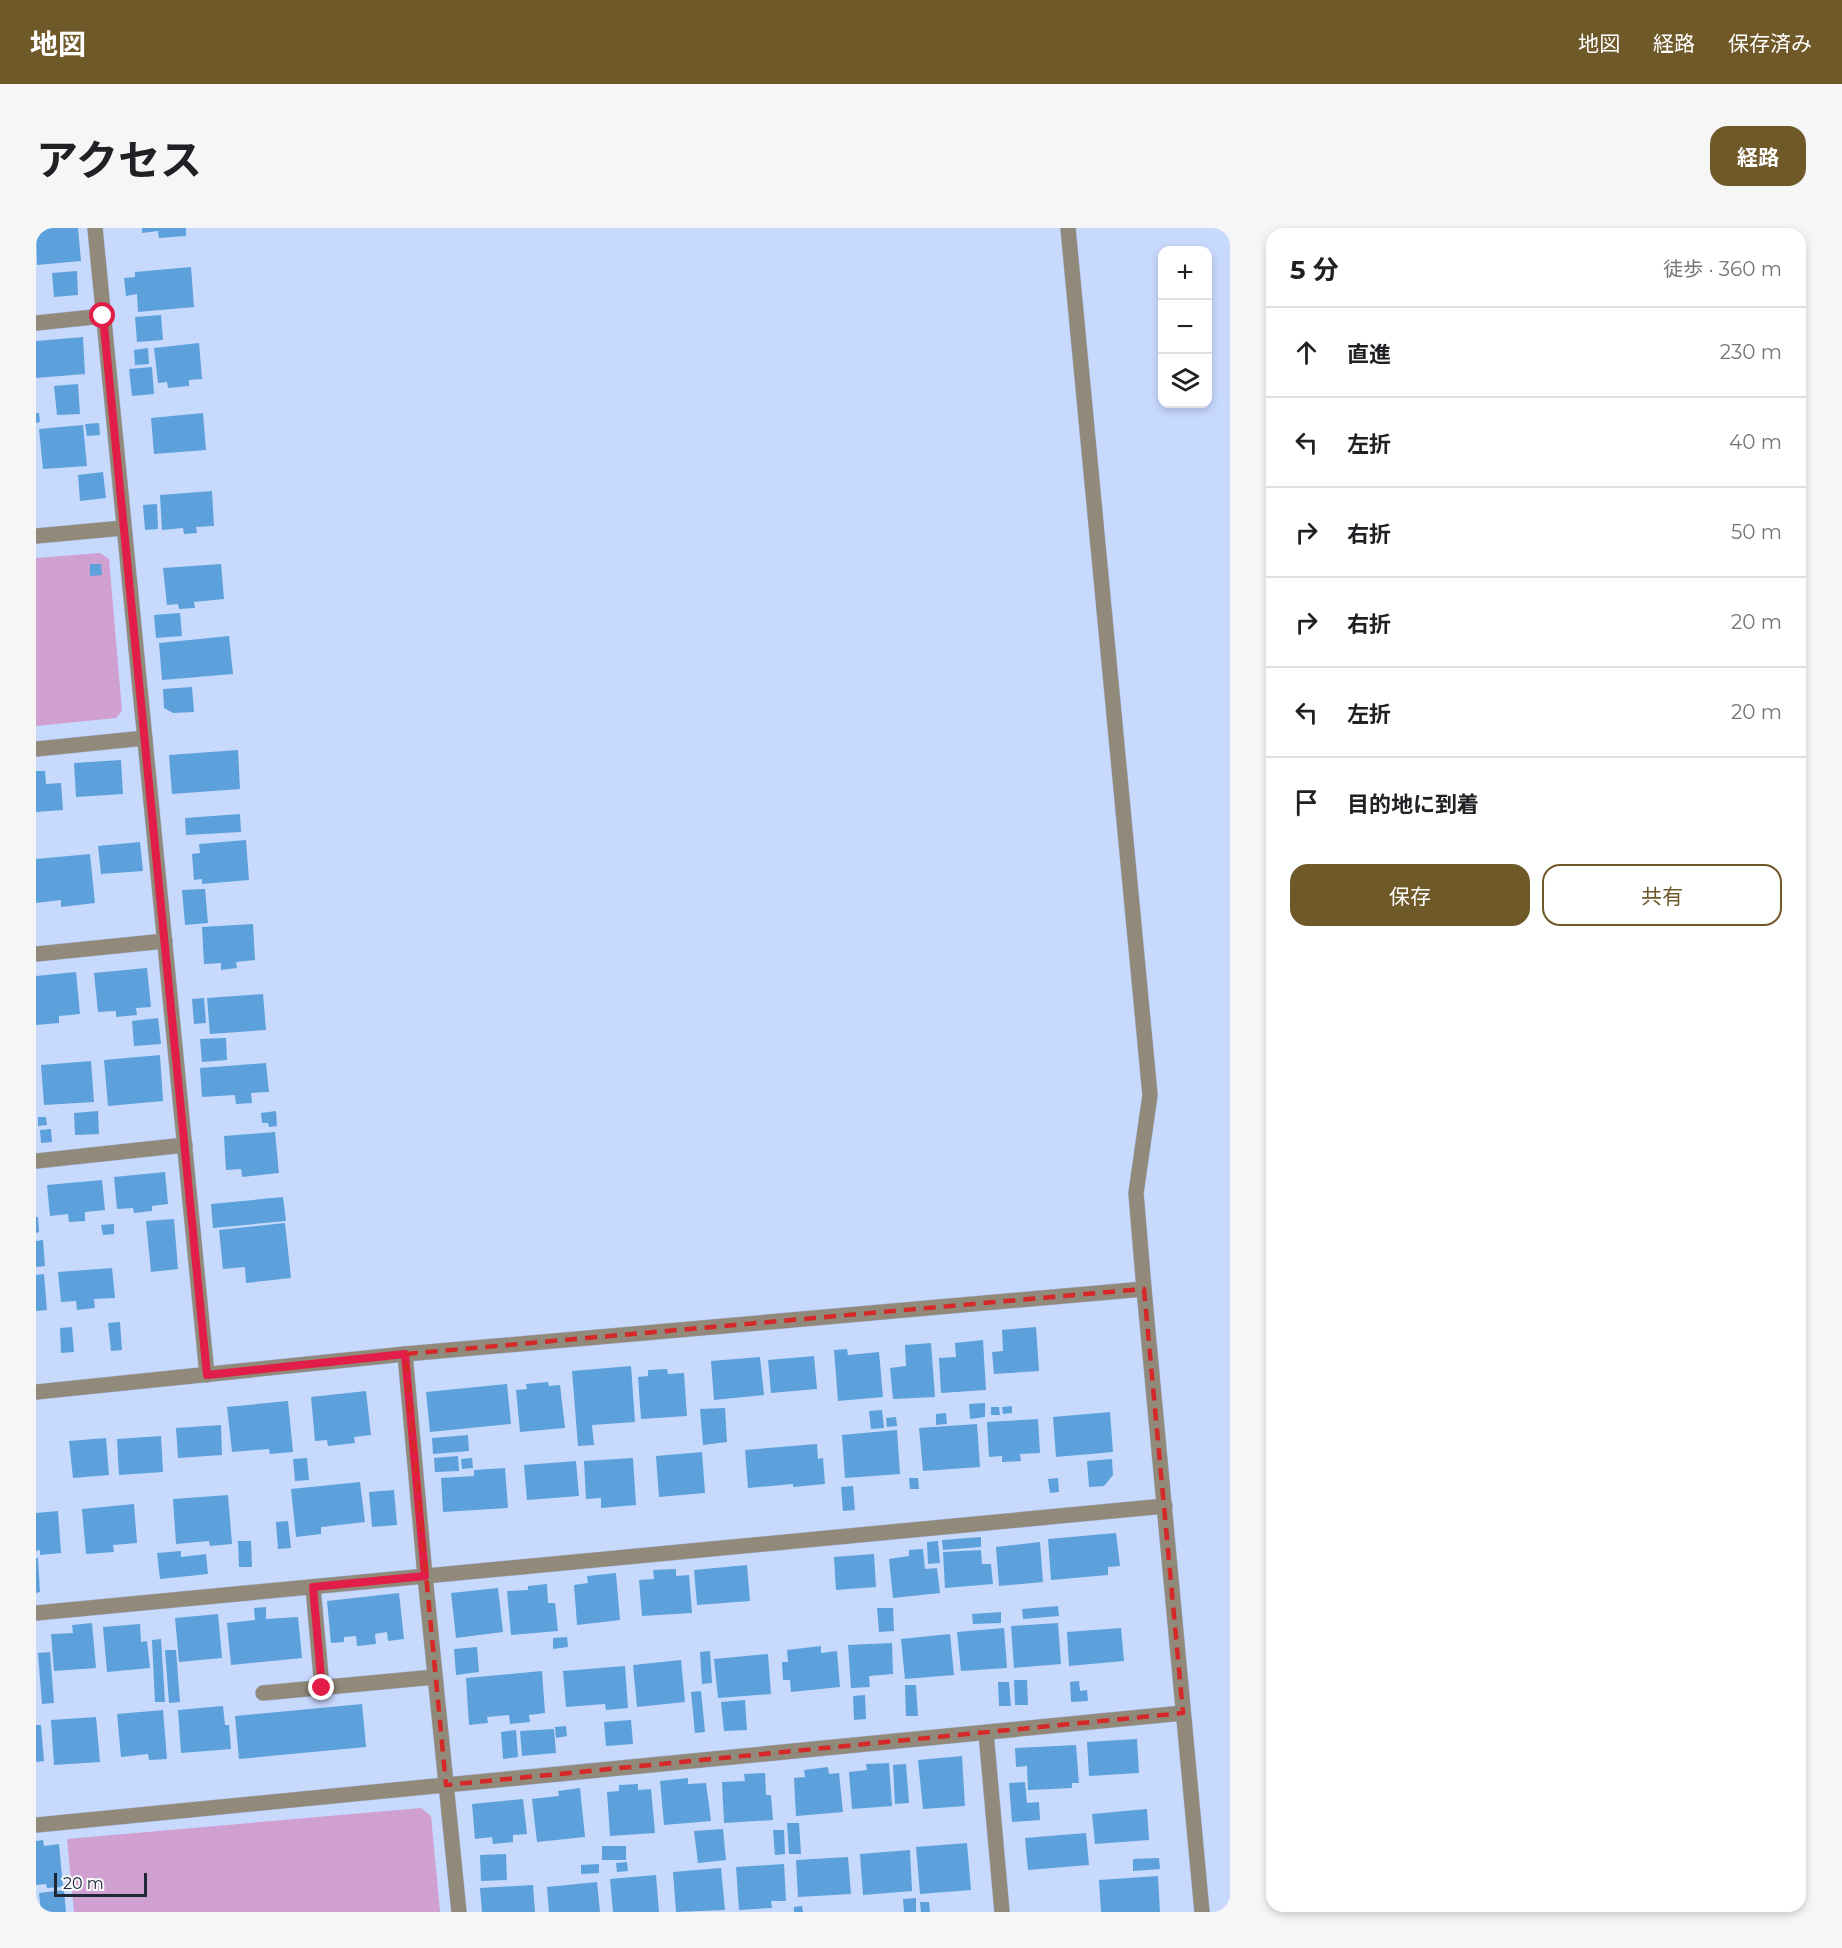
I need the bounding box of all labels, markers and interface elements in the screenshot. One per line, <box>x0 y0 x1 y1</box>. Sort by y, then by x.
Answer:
text: 地図 <box>30 27 86 61</box>
text: 地図 <box>1578 31 1620 56</box>
text: 経路 <box>1653 31 1695 56</box>
text: 保存済み <box>1728 31 1812 56</box>
button: 経路 <box>1710 126 1806 186</box>
text: アクセス <box>36 134 202 186</box>
map controls <box>1158 246 1212 408</box>
button: + <box>1158 246 1212 300</box>
text: 5 分 <box>1290 254 1339 286</box>
text: 徒歩 · 360 m <box>1663 257 1782 281</box>
button: − <box>1158 300 1212 354</box>
route start <box>89 302 115 328</box>
icon: ahead <box>1290 336 1323 369</box>
text: 230 m <box>1720 340 1782 364</box>
text: 直進 <box>1347 341 1391 368</box>
button: layers <box>1158 354 1212 408</box>
icon: left <box>1290 426 1323 459</box>
text: 40 m <box>1729 430 1782 454</box>
text: 左折 <box>1347 431 1391 458</box>
icon: right <box>1290 516 1323 549</box>
text: 50 m <box>1731 520 1782 544</box>
text: 右折 <box>1347 521 1391 548</box>
icon: right <box>1290 606 1323 639</box>
text: 20 m <box>1731 610 1782 634</box>
text: 右折 <box>1347 611 1391 638</box>
icon: left <box>1290 696 1323 729</box>
text: 20 m <box>1731 700 1782 724</box>
text: 左折 <box>1347 701 1391 728</box>
icon: arrive <box>1290 786 1323 819</box>
text: 目的地に到着 <box>1347 791 1479 818</box>
button: 保存 <box>1290 864 1530 926</box>
button: 共有 <box>1542 864 1782 926</box>
route end <box>308 1674 334 1700</box>
scale bar <box>54 1870 147 1898</box>
text: 20 m <box>63 1874 104 1893</box>

